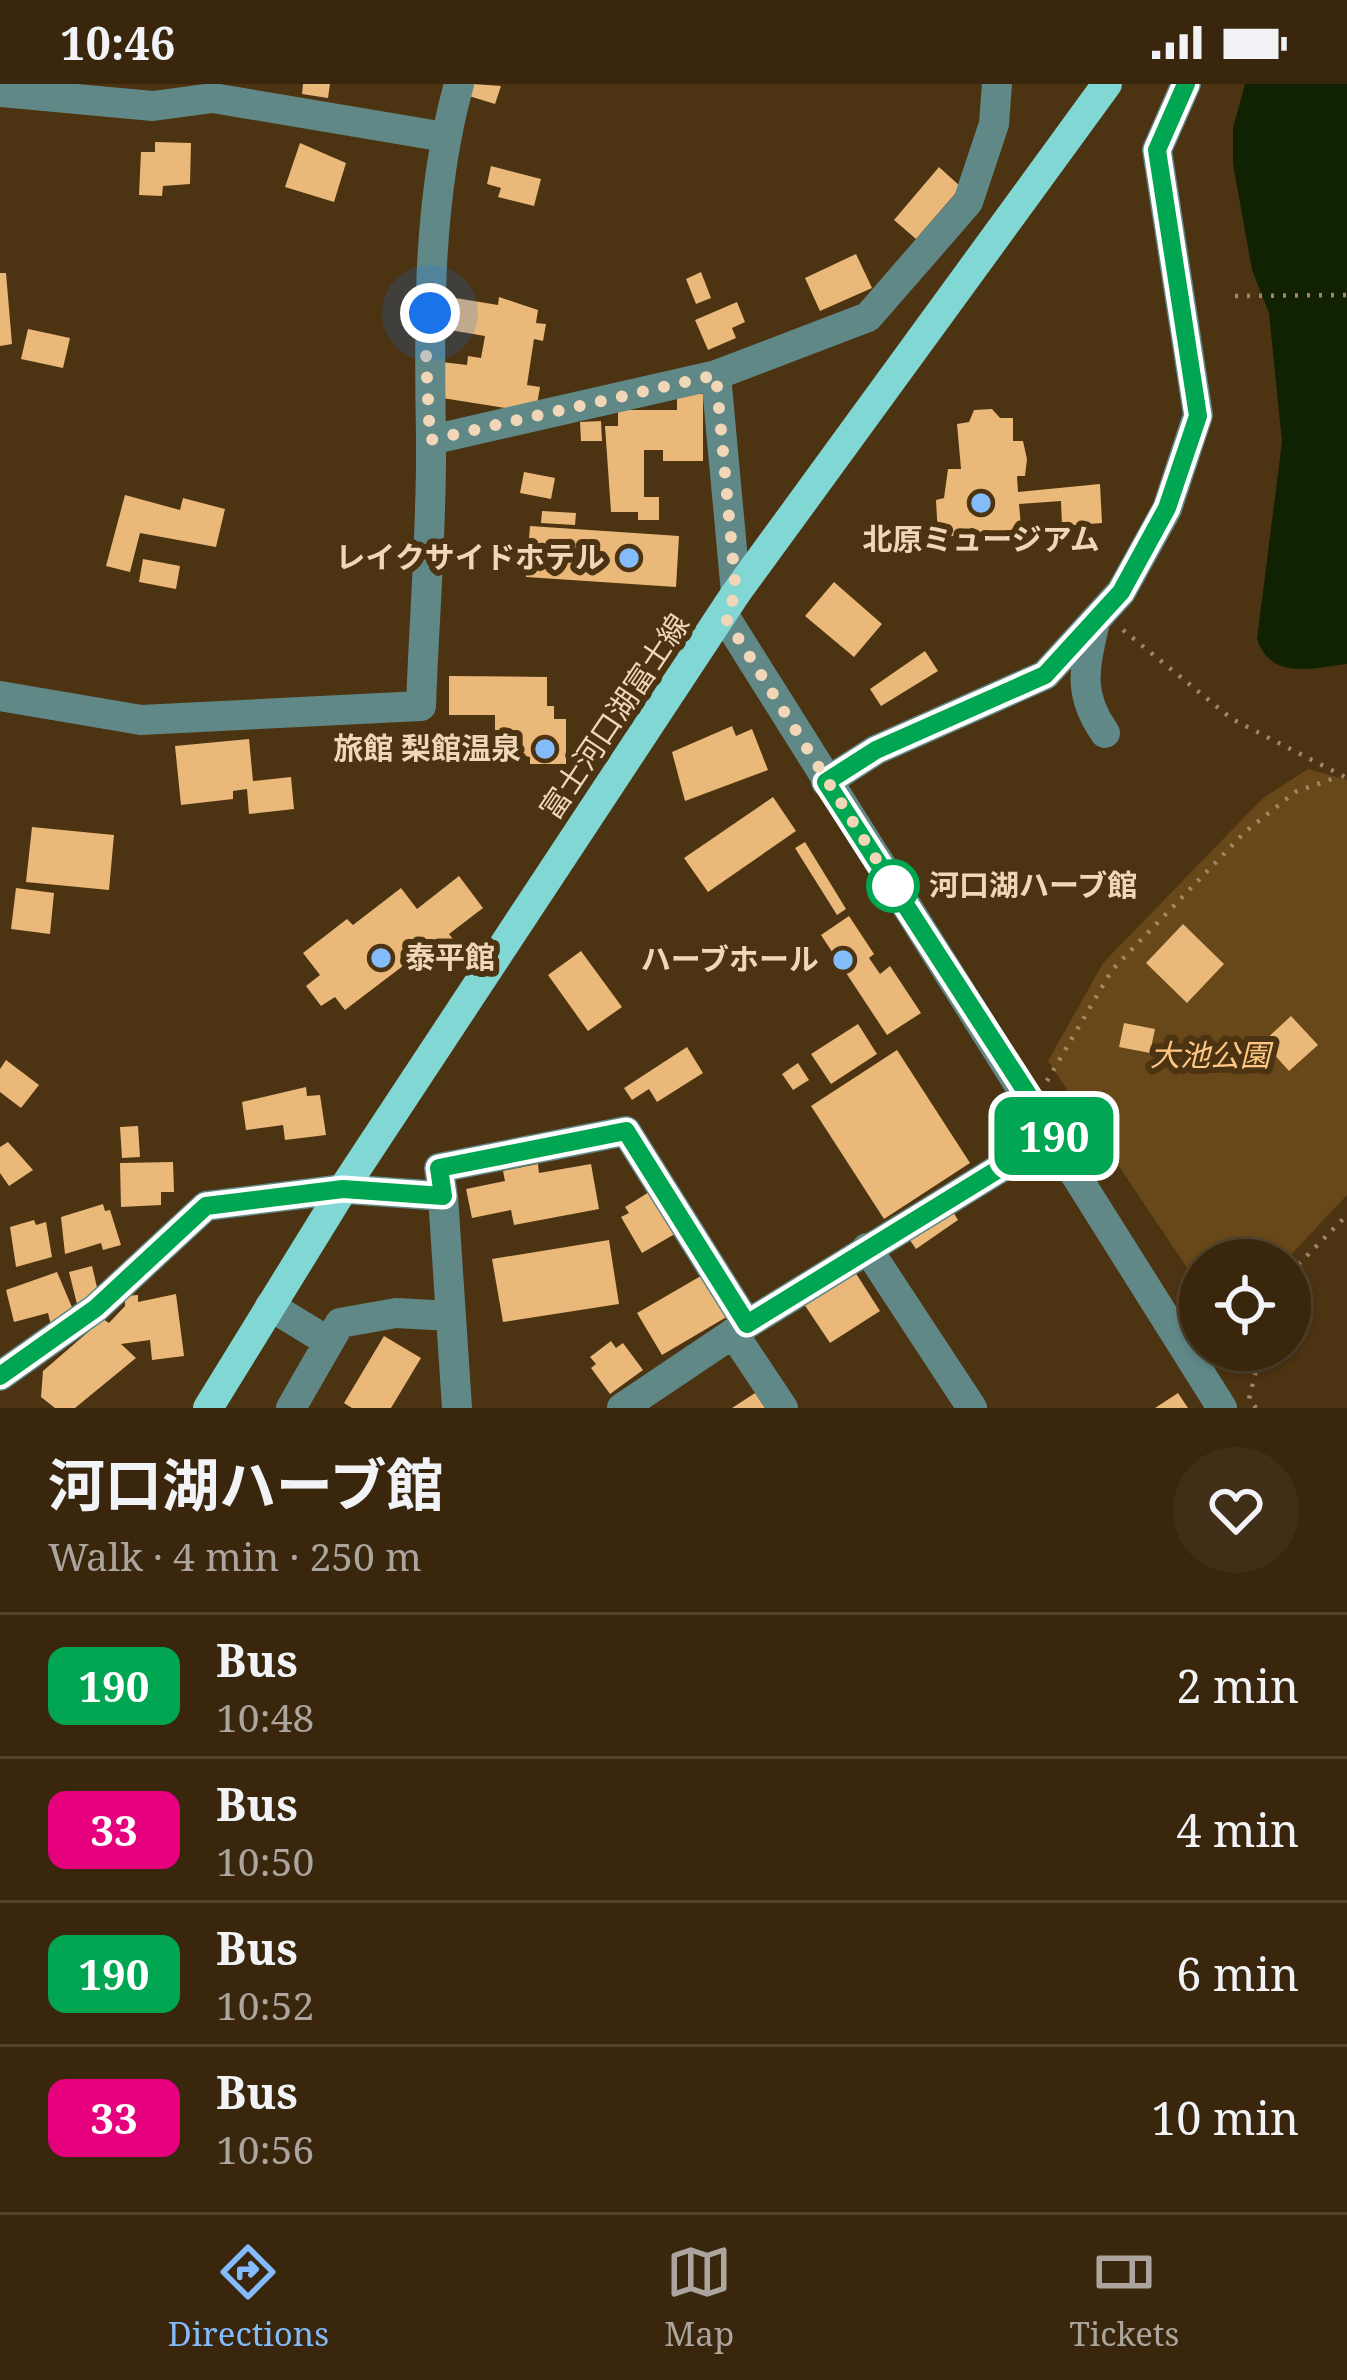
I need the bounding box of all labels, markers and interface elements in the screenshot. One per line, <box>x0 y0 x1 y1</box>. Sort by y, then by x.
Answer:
text: 10:46 <box>60 12 175 73</box>
your location <box>400 283 460 343</box>
marker: 北原ミュージアム <box>968 490 994 516</box>
place label: 北原ミュージアム <box>862 518 1100 559</box>
place label: レイクサイドホテル <box>336 536 605 577</box>
marker: レイクサイドホテル <box>616 545 642 571</box>
street label: 富士河口湖富士線 <box>530 605 698 827</box>
place label: 旅館 梨館温泉 <box>333 727 521 768</box>
marker: 旅館 梨館温泉 <box>532 736 558 762</box>
marker: 河口湖ハーブ館 <box>868 861 918 911</box>
place label: 河口湖ハーブ館 <box>929 864 1137 905</box>
place label: 泰平館 <box>405 936 495 977</box>
place label: ハーブホール <box>641 938 819 979</box>
marker: 泰平館 <box>368 945 394 971</box>
marker: ハーブホール <box>830 947 856 973</box>
park label: 大池公園 <box>1150 1034 1274 1075</box>
line badge: 190 <box>985 1097 1123 1175</box>
text: 190 <box>1018 1107 1090 1164</box>
map controls <box>1179 1239 1311 1371</box>
button: locate <box>1179 1239 1311 1371</box>
text: 河口湖ハーブ館 <box>48 1445 444 1523</box>
button: heart <box>1173 1447 1299 1573</box>
text: Walk · 4 min · 250 m <box>48 1529 422 1582</box>
text: Bus <box>216 1629 298 1690</box>
text: 2 min <box>1176 1655 1299 1716</box>
text: 190 <box>78 1657 150 1714</box>
text: 10:48 <box>216 1690 314 1743</box>
text: Bus <box>216 1773 298 1834</box>
text: 4 min <box>1176 1799 1299 1860</box>
text: 33 <box>90 1801 138 1858</box>
text: 10:50 <box>216 1834 314 1887</box>
text: Bus <box>216 1917 298 1978</box>
text: 6 min <box>1176 1943 1299 2004</box>
text: 190 <box>78 1945 150 2002</box>
text: 10:52 <box>216 1978 314 2031</box>
text: Bus <box>216 2061 298 2122</box>
text: 10 min <box>1151 2087 1299 2148</box>
text: 33 <box>90 2089 138 2146</box>
text: 10:56 <box>216 2122 314 2175</box>
tab: Directions <box>168 2239 329 2356</box>
tab: Map <box>664 2239 734 2356</box>
tab: Tickets <box>1069 2239 1179 2356</box>

